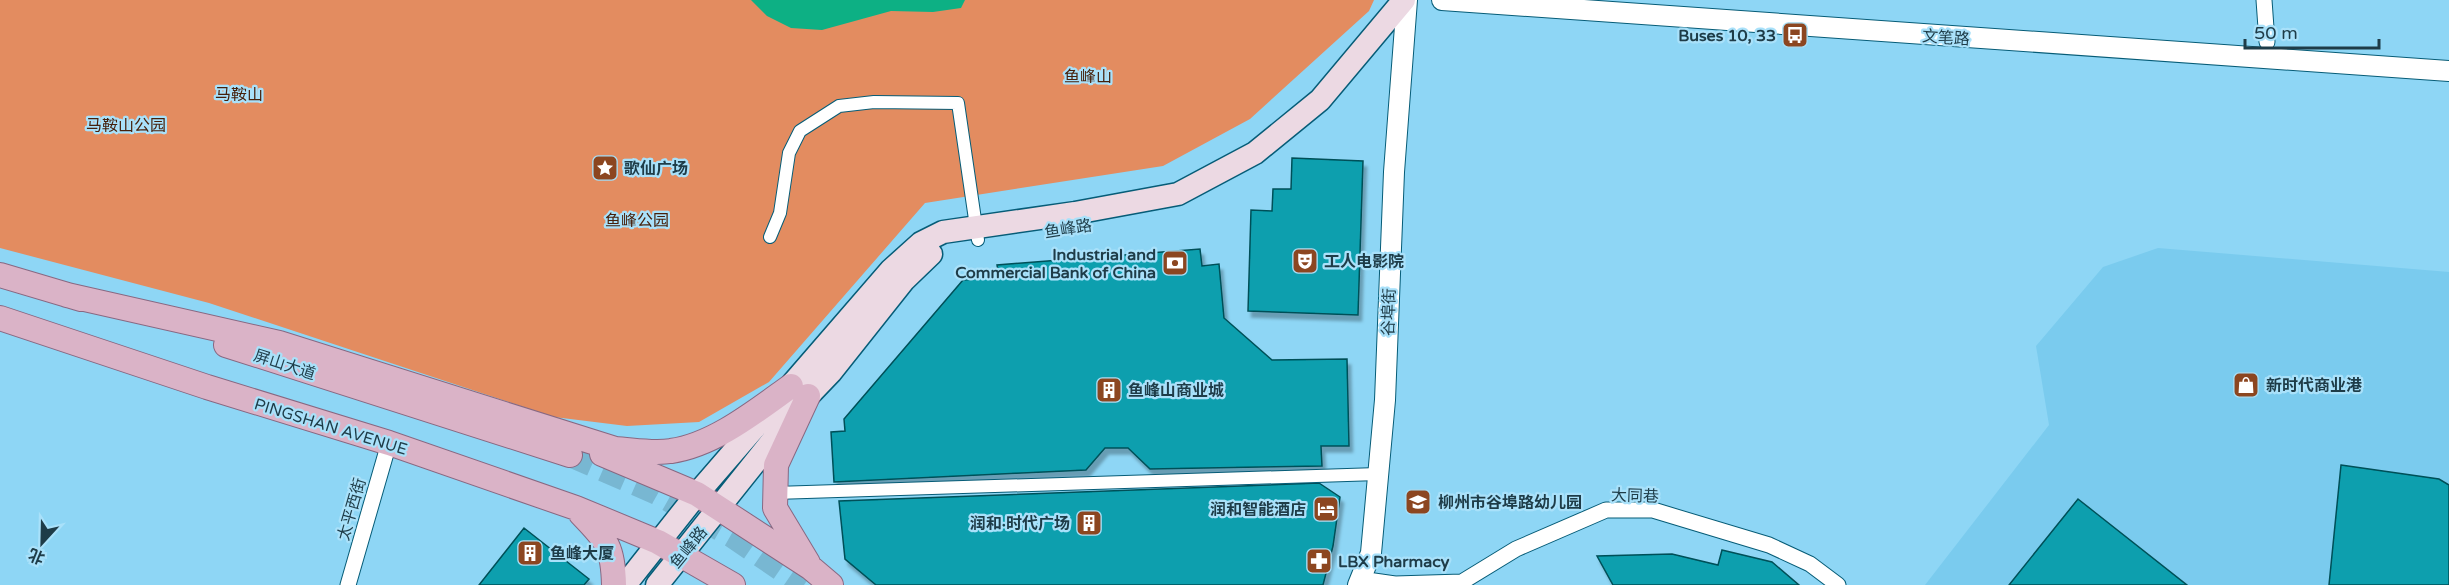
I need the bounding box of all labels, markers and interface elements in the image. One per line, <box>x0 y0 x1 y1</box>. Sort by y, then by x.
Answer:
scale bar <box>2245 12 2378 50</box>
bus stop icon: Buses 10, 33 <box>1780 20 1810 50</box>
text: 50 m <box>2254 22 2298 44</box>
place label: Buses 10, 33 <box>1678 26 1776 46</box>
street label: 文笔路 <box>1921 26 1971 50</box>
park label: 鱼峰山 <box>1064 67 1112 87</box>
park label: 马鞍山 <box>215 85 263 105</box>
park label: 马鞍山公园 <box>86 116 166 136</box>
place icon: 歌仙广场 <box>590 153 620 183</box>
place label: 歌仙广场 <box>624 159 688 179</box>
park label: 鱼峰公园 <box>605 211 669 231</box>
street label: 鱼峰路 <box>1043 215 1093 243</box>
place label: Industrial and Commercial Bank of China <box>955 245 1156 283</box>
theatre icon: 工人电影院 <box>1290 246 1320 276</box>
bank icon: Industrial and Commercial Bank of China <box>1160 248 1190 278</box>
place label: 工人电影院 <box>1324 252 1404 272</box>
street label: 谷埠街 <box>1378 288 1400 336</box>
street label: 屏山大道 <box>251 346 318 384</box>
shop icon: 新时代商业港 <box>2231 370 2261 400</box>
building icon: 鱼峰山商业城 <box>1094 375 1124 405</box>
place label: 新时代商业港 <box>2266 376 2362 396</box>
place label: 鱼峰山商业城 <box>1128 381 1224 401</box>
street label: PINGSHAN AVENUE <box>252 394 410 460</box>
street label: 太平西街 <box>334 476 370 543</box>
street label: 大同巷 <box>1611 485 1659 507</box>
school or university icon: 柳州市谷埠路幼儿园 <box>1403 487 1433 517</box>
place label: 柳州市谷埠路幼儿园 <box>1438 493 1582 513</box>
hotel icon: 润和智能酒店 <box>1311 494 1341 524</box>
place label: 润和智能酒店 <box>1210 500 1306 520</box>
building icon: 润和·时代广场 <box>1074 508 1104 538</box>
north arrow <box>12 513 72 573</box>
place label: 润和·时代广场 <box>970 514 1070 534</box>
street label: 鱼峰路 <box>666 523 712 573</box>
building icon: 鱼峰大厦 <box>515 538 545 568</box>
text: 北 <box>26 544 48 568</box>
place label: 鱼峰大厦 <box>550 544 614 564</box>
pharmacy icon: LBX Pharmacy <box>1304 546 1334 576</box>
place label: LBX Pharmacy <box>1338 552 1450 572</box>

